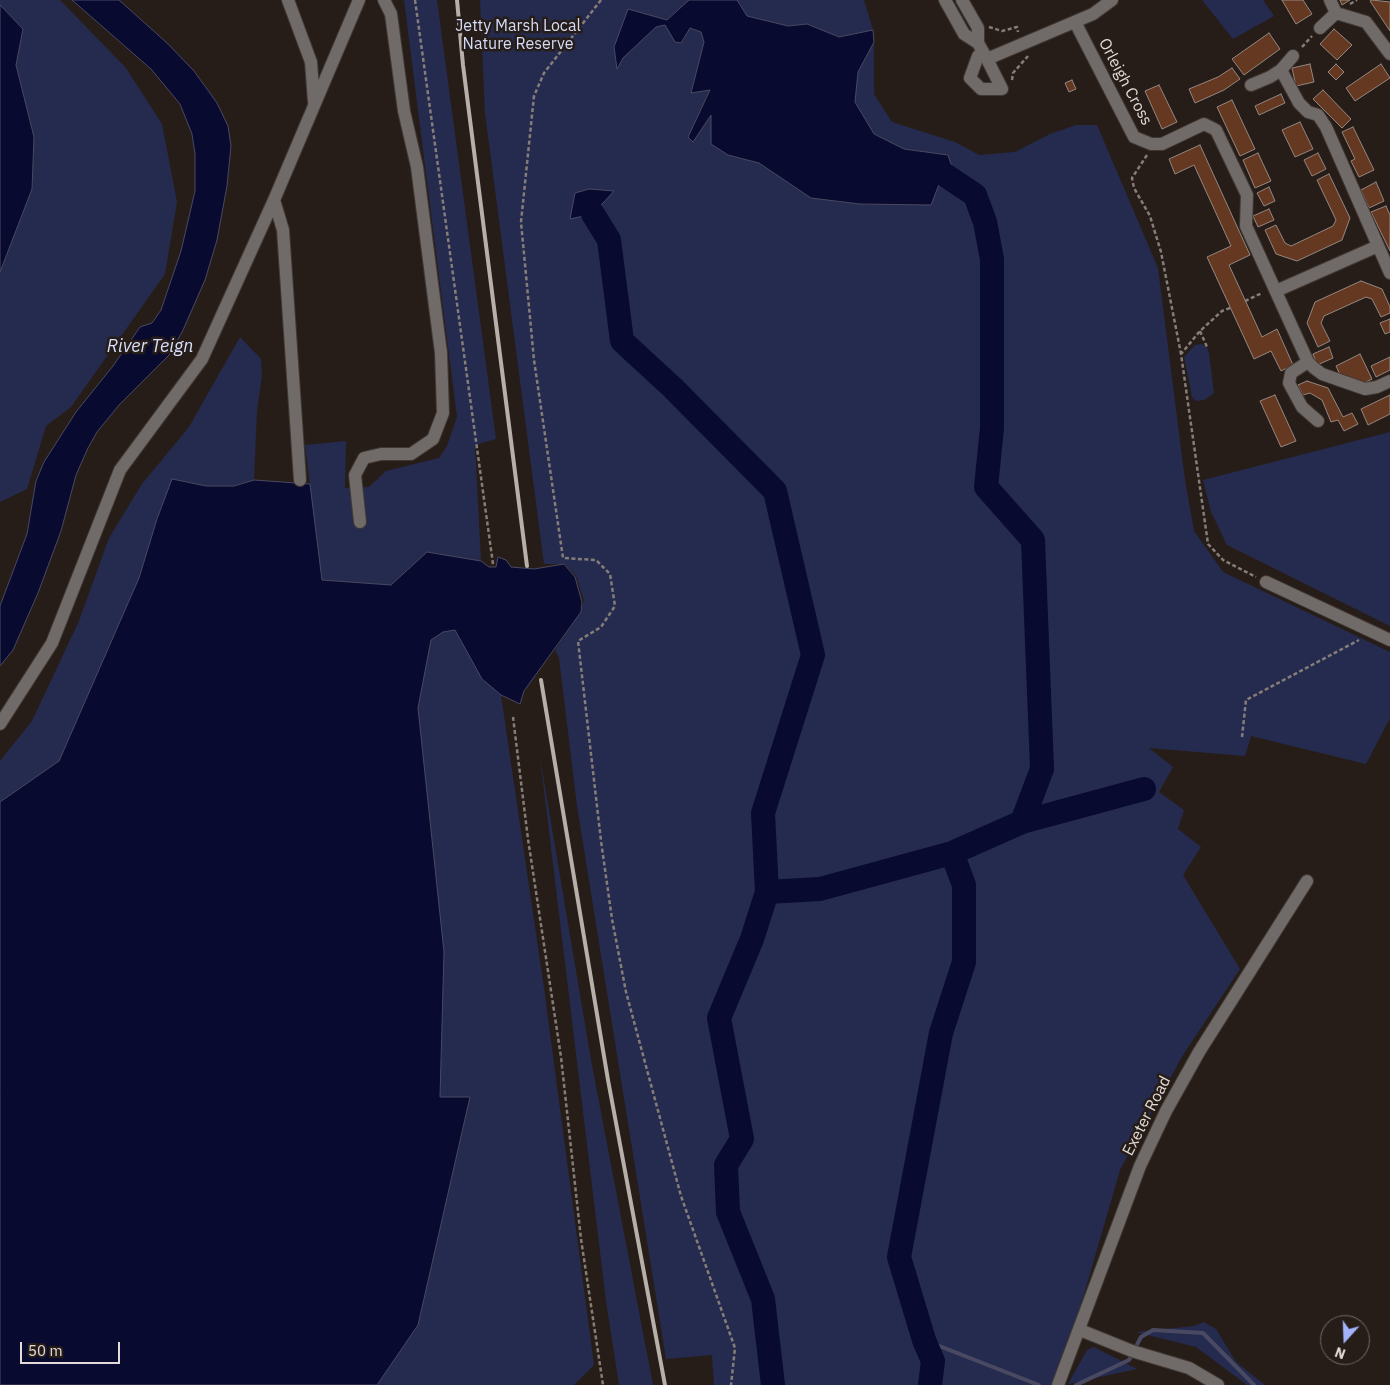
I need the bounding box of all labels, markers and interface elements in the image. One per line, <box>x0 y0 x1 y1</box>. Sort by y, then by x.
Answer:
park label: Jetty Marsh Local Nature Reserve <box>455 16 581 54</box>
street label: Orleigh Cross <box>1094 35 1156 129</box>
water label: River Teign <box>107 336 193 358</box>
street label: Exeter Road <box>1119 1073 1175 1159</box>
north arrow <box>1320 1315 1370 1365</box>
scale bar <box>22 1332 122 1364</box>
text: 50 m <box>28 1341 63 1360</box>
text: N <box>1332 1343 1348 1363</box>

